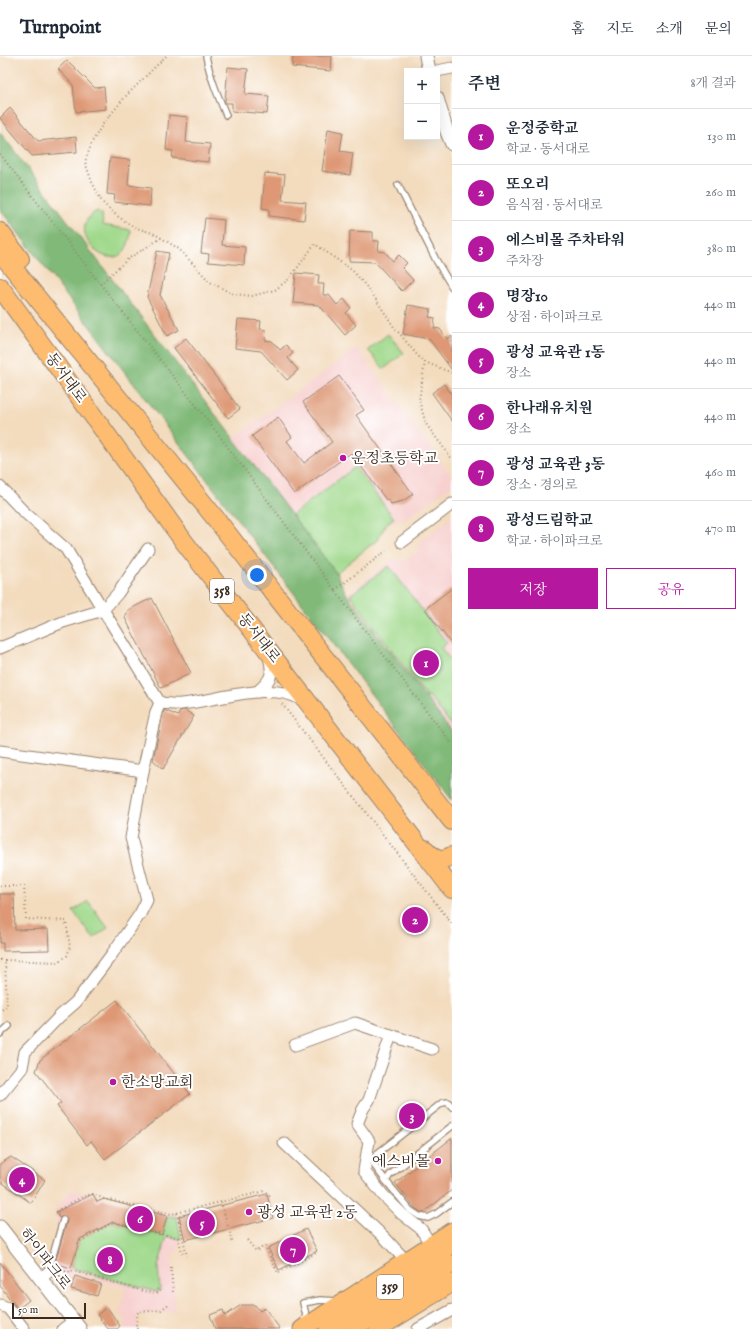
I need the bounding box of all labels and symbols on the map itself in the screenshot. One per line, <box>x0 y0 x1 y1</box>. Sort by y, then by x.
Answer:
street label: 동서대로 <box>41 349 91 407</box>
place label: 운정초등학교 <box>351 449 438 468</box>
marker: 운정초등학교 <box>338 453 348 463</box>
your location <box>247 565 267 585</box>
road number: 358 <box>210 579 234 603</box>
street label: 동서대로 <box>234 609 285 667</box>
pin: 1 <box>413 648 439 678</box>
pin: 2 <box>402 905 428 935</box>
place label: 한소망교회 <box>121 1073 193 1092</box>
marker: 한소망교회 <box>108 1077 118 1087</box>
pin: 3 <box>399 1101 425 1131</box>
place label: 에스비몰 <box>372 1152 431 1171</box>
marker: 에스비몰 <box>433 1156 443 1166</box>
pin: 4 <box>9 1165 35 1195</box>
place label: 광성 교육관 2동 <box>257 1203 358 1222</box>
pin: 6 <box>127 1204 153 1234</box>
marker: 광성 교육관 2동 <box>244 1207 254 1217</box>
pin: 5 <box>189 1208 215 1238</box>
street label: 하이파크로 <box>15 1225 75 1294</box>
pin: 7 <box>280 1235 306 1265</box>
pin: 8 <box>97 1245 123 1275</box>
road number: 359 <box>377 1275 403 1299</box>
scale bar <box>12 1301 86 1320</box>

